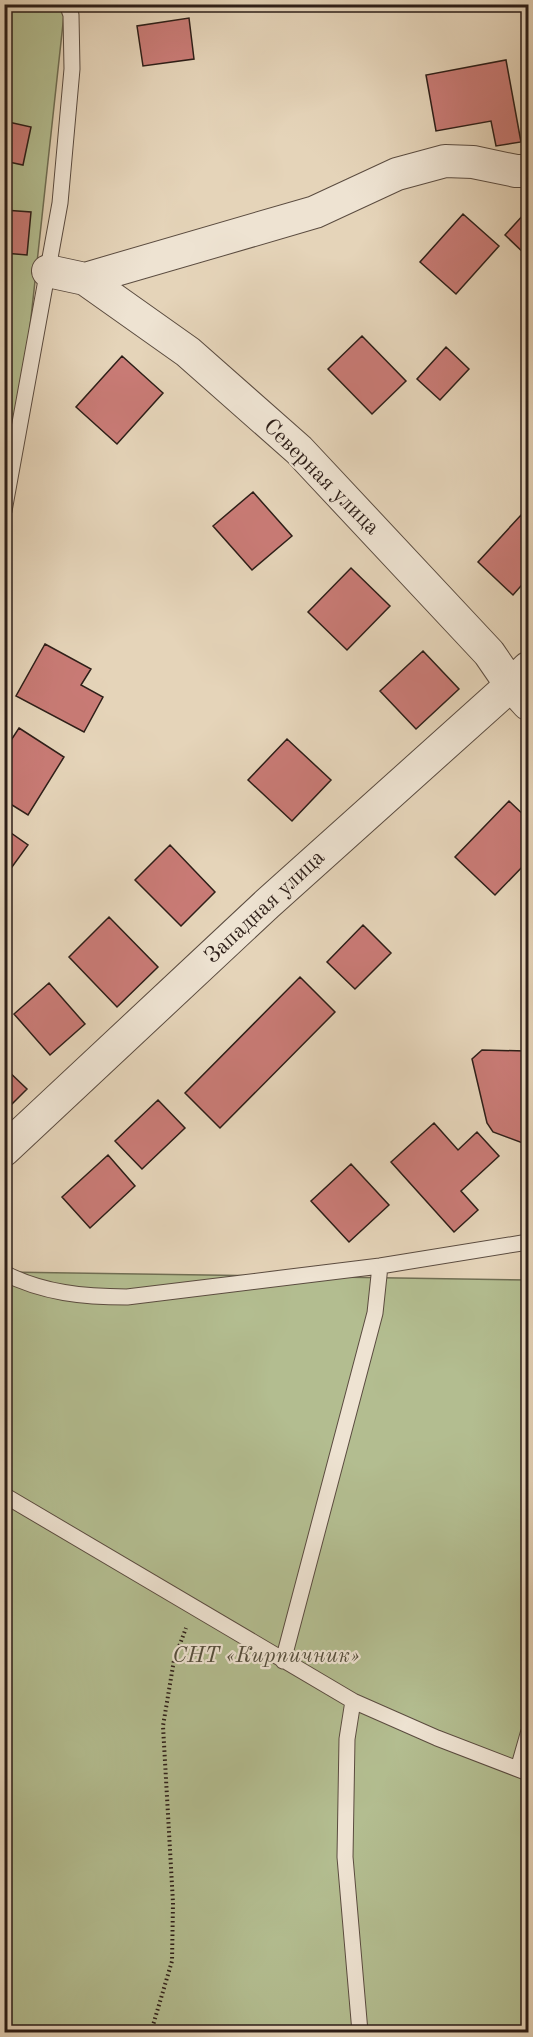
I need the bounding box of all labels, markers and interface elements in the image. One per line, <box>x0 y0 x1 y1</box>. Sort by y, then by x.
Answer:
street label: Северная улица <box>259 415 383 539</box>
street label: Западная улица <box>201 846 329 968</box>
park label: СНТ «Кирпичник» <box>172 1645 360 1667</box>

